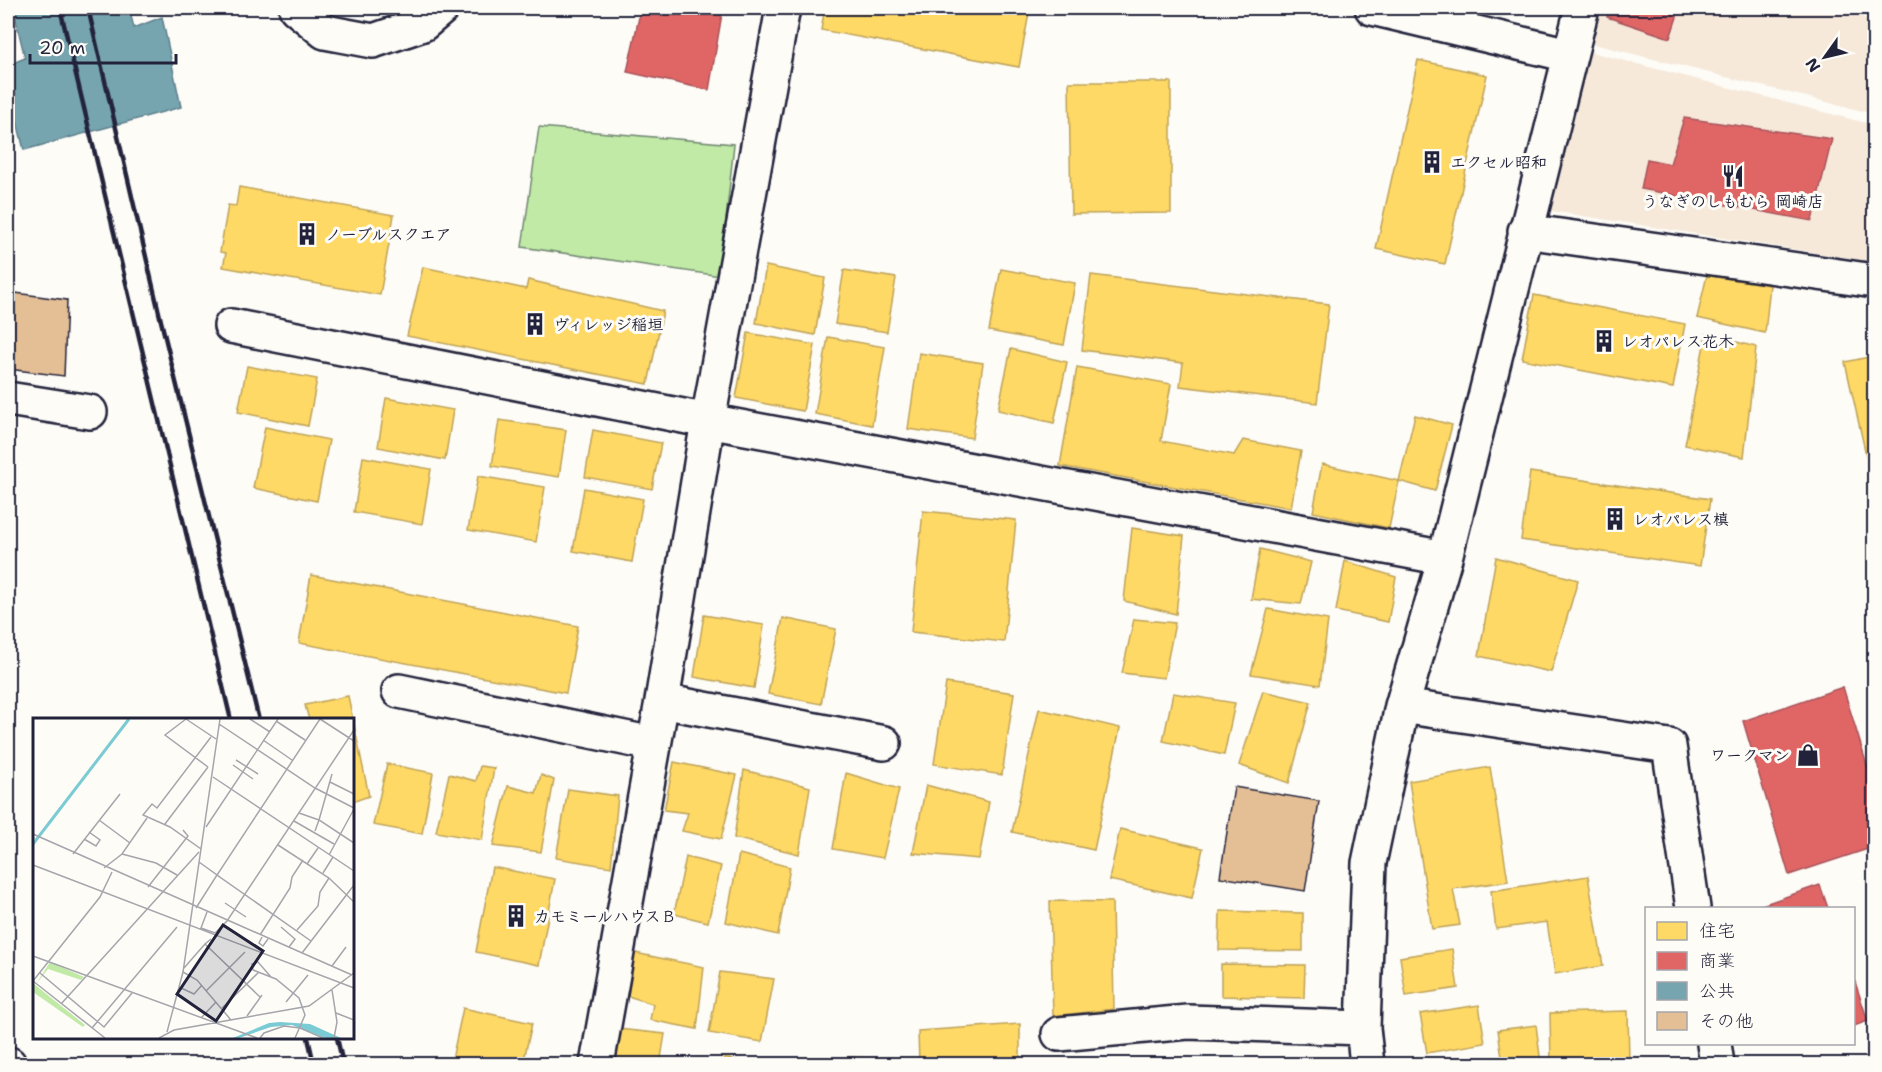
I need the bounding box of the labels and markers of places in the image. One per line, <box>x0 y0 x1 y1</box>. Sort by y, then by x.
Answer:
building icon: エクセル昭和 <box>1419 149 1445 175</box>
place label: エクセル昭和 <box>1450 152 1547 173</box>
restaurant icon: うなぎのしもむら 岡崎店 <box>1720 163 1746 189</box>
place label: うなぎのしもむら 岡崎店 <box>1642 191 1824 212</box>
building icon: ノーブルスクエア <box>294 221 320 247</box>
place label: ノーブルスクエア <box>325 224 451 245</box>
building icon: ヴィレッジ稲垣 <box>522 311 548 337</box>
place label: ヴィレッジ稲垣 <box>553 314 664 335</box>
building icon: レオパレス花木 <box>1591 328 1617 354</box>
place label: レオパレス花木 <box>1622 331 1734 352</box>
building icon: レオパレス槙 <box>1602 506 1628 532</box>
place label: レオパレス槙 <box>1633 509 1729 530</box>
shop icon: ワークマン <box>1795 742 1821 768</box>
place label: ワークマン <box>1710 745 1790 766</box>
building icon: カモミールハウスＢ <box>503 903 529 929</box>
place label: カモミールハウスＢ <box>534 906 676 927</box>

